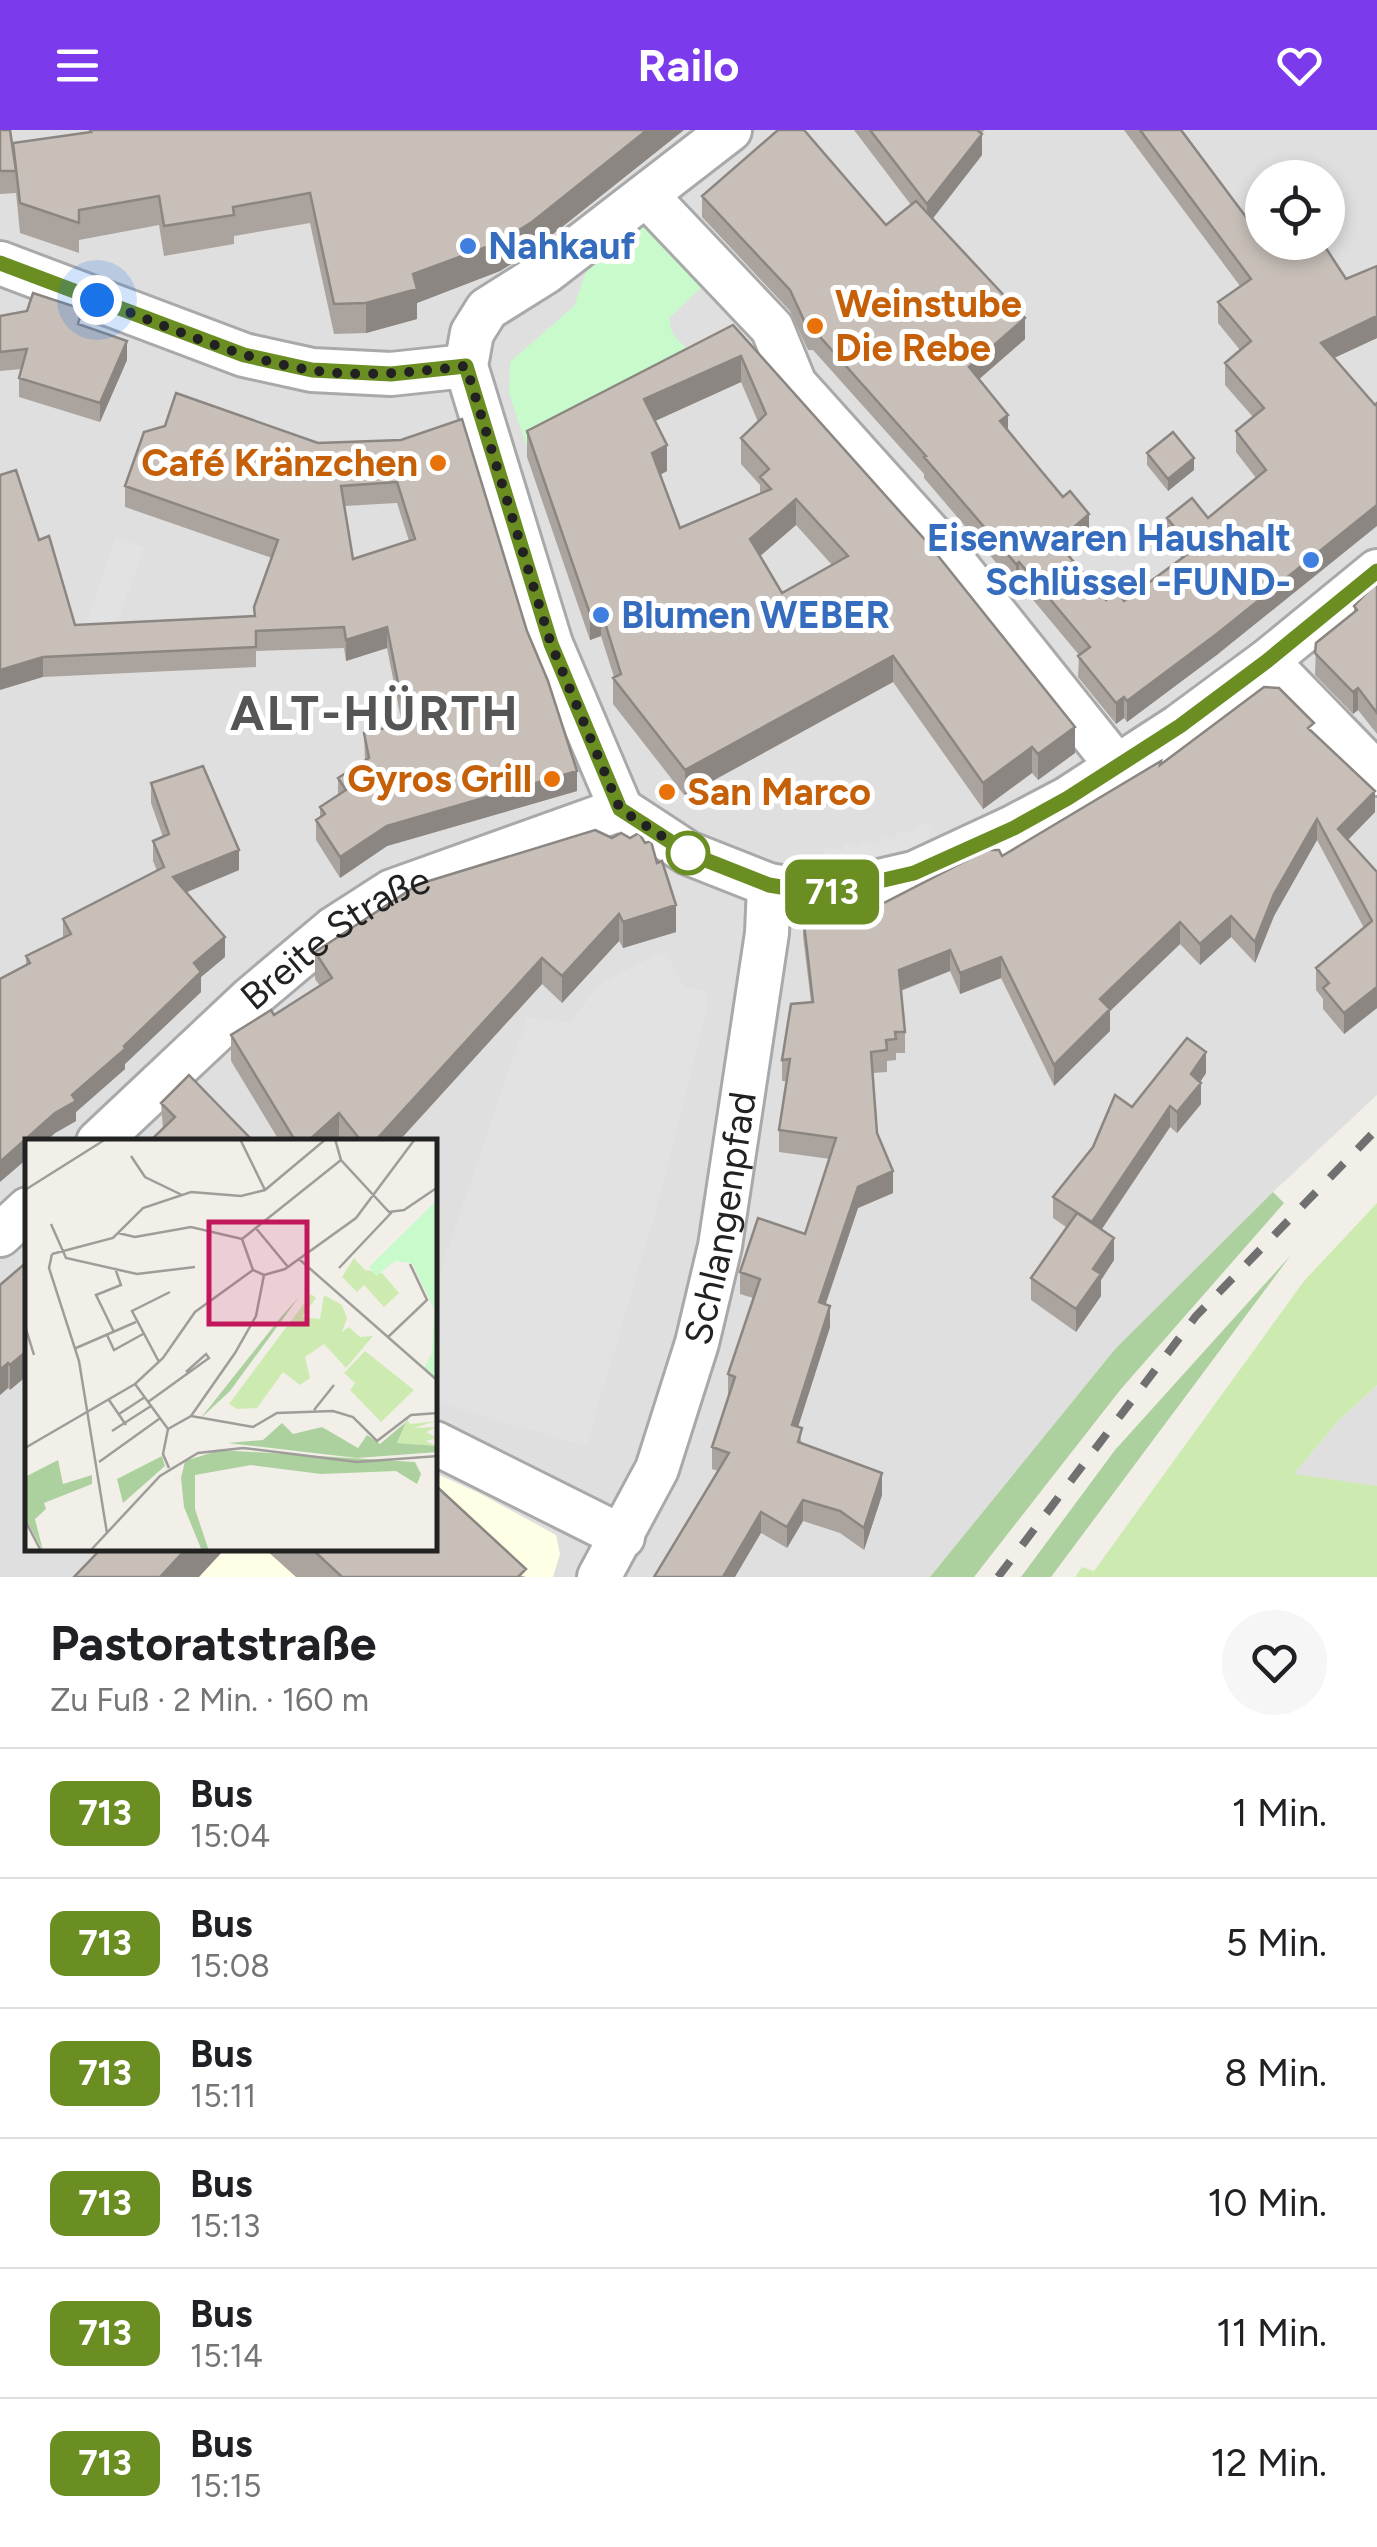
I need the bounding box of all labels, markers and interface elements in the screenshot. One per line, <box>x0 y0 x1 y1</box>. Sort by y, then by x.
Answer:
icon: menu <box>50 38 105 93</box>
text: Railo <box>637 38 740 92</box>
icon: heart <box>1272 38 1327 93</box>
map controls <box>1245 160 1345 260</box>
button: locate <box>1245 160 1345 260</box>
place label: Nahkauf <box>488 223 636 269</box>
marker: Nahkauf <box>457 235 479 257</box>
your location <box>72 275 122 325</box>
place label: Weinstube Die Rebe <box>835 281 1022 371</box>
marker: Weinstube Die Rebe <box>804 315 826 337</box>
place label: Café Kränzchen <box>141 440 418 486</box>
marker: Café Kränzchen <box>427 452 449 474</box>
place label: Eisenwaren Haushalt Schlüssel -FUND- <box>927 515 1291 605</box>
marker: Eisenwaren Haushalt Schlüssel -FUND- <box>1300 549 1322 571</box>
place label: Blumen WEBER <box>621 592 890 638</box>
marker: Blumen WEBER <box>590 604 612 626</box>
district label: ALT-HÜRTH <box>230 684 520 742</box>
place label: Gyros Grill <box>347 756 532 802</box>
marker: Gyros Grill <box>541 768 563 790</box>
place label: San Marco <box>687 769 871 815</box>
marker: San Marco <box>656 781 678 803</box>
unlabelled marker <box>667 832 709 874</box>
street label: Breite Straße <box>231 856 436 1020</box>
line badge: 713 <box>774 860 890 924</box>
text: 713 <box>805 871 859 913</box>
street label: Schlangenpfad <box>674 1089 766 1349</box>
inset map <box>25 1139 438 1552</box>
button: heart <box>1222 1610 1327 1715</box>
text: Pastoratstraße <box>50 1614 376 1672</box>
text: Zu Fuß · 2 Min. · 160 m <box>50 1681 369 1719</box>
text: Bus <box>190 1771 253 1817</box>
text: 1 Min. <box>1232 1790 1327 1836</box>
text: 713 <box>78 1792 132 1834</box>
text: 15:04 <box>190 1817 270 1855</box>
text: Bus <box>190 1901 253 1947</box>
text: 5 Min. <box>1226 1920 1327 1966</box>
text: 713 <box>78 1922 132 1964</box>
text: 15:08 <box>190 1947 270 1985</box>
text: Bus <box>190 2031 253 2077</box>
text: 8 Min. <box>1224 2050 1327 2096</box>
text: 713 <box>78 2052 132 2094</box>
text: 15:11 <box>190 2077 256 2115</box>
text: Bus <box>190 2161 253 2207</box>
text: 10 Min. <box>1207 2180 1327 2226</box>
text: 713 <box>78 2182 132 2224</box>
text: 15:13 <box>190 2207 260 2245</box>
text: Bus <box>190 2291 253 2337</box>
text: 11 Min. <box>1216 2310 1327 2356</box>
text: 713 <box>78 2312 132 2354</box>
text: 15:14 <box>190 2337 263 2375</box>
text: Bus <box>190 2421 253 2467</box>
text: 12 Min. <box>1211 2440 1327 2486</box>
text: 713 <box>78 2442 132 2484</box>
text: 15:15 <box>190 2467 261 2505</box>

